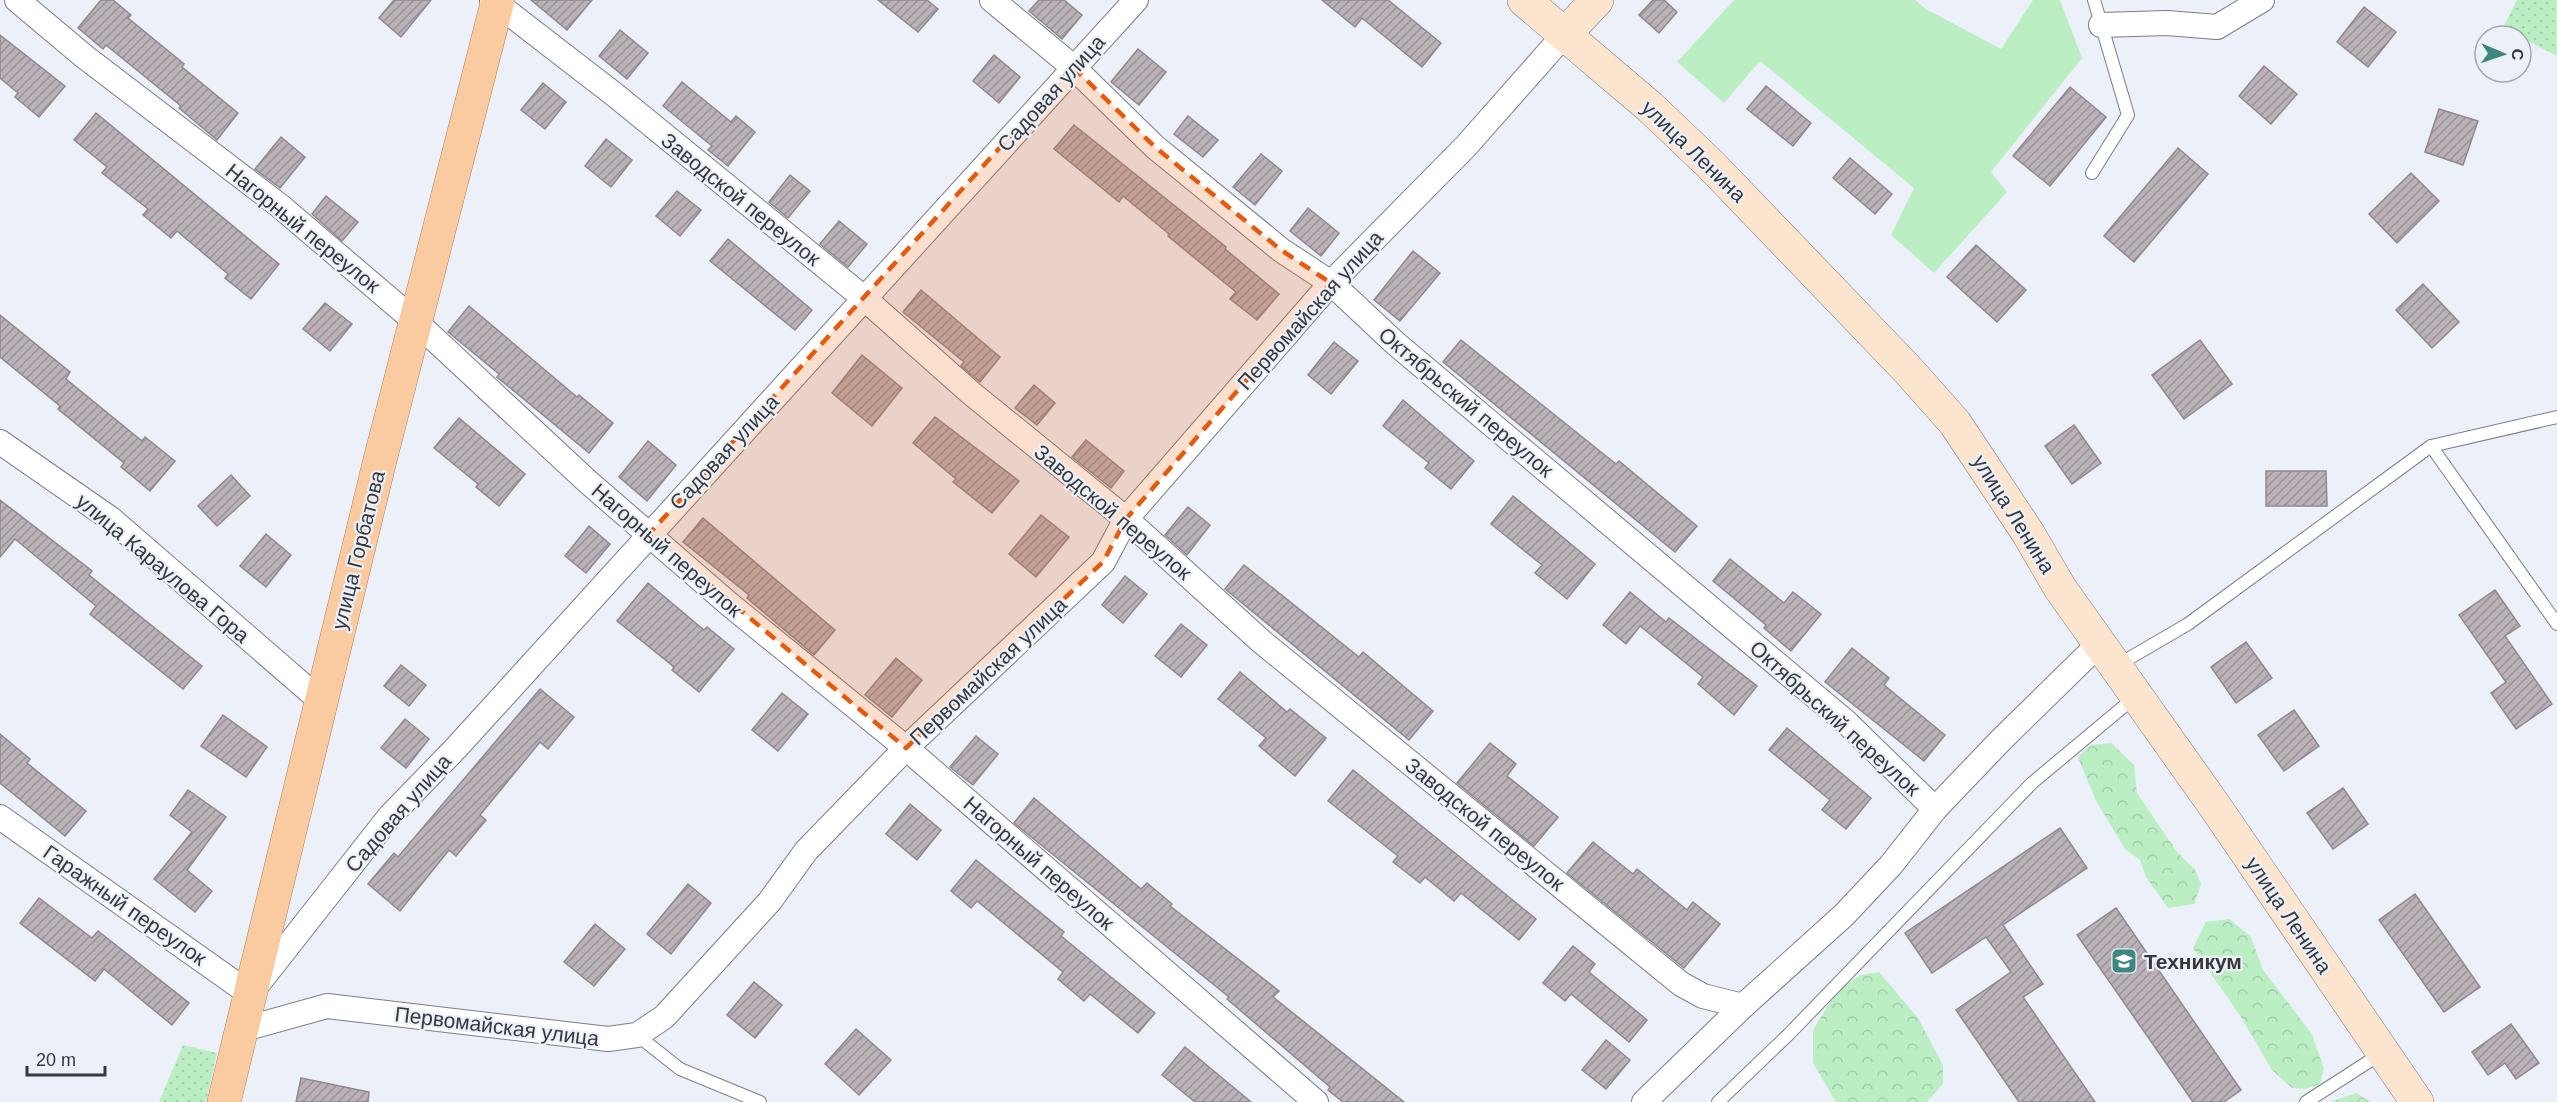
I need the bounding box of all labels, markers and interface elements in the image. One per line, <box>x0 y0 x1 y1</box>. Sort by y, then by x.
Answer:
north arrow <box>2473 24 2533 84</box>
street label: Садовая улица <box>993 30 1109 156</box>
text: С <box>2509 48 2526 61</box>
street label: улица Ленина <box>1637 96 1751 207</box>
street label: Заводской переулок <box>657 128 826 271</box>
street label: Нагорный переулок <box>221 159 385 298</box>
street label: Первомайская улица <box>1233 226 1388 394</box>
street label: Октябрьский переулок <box>1374 322 1558 482</box>
street label: Садовая улица <box>665 390 783 514</box>
street label: Заводской переулок <box>1030 440 1197 585</box>
street label: улица Ленина <box>1968 450 2060 578</box>
street label: улица Горбатова <box>327 468 389 632</box>
street label: Нагорный переулок <box>587 479 747 622</box>
street label: улица Караулова Гора <box>72 489 254 647</box>
street label: Первомайская улица <box>905 592 1071 750</box>
street label: Октябрьский переулок <box>1746 636 1925 801</box>
street label: Садовая улица <box>341 749 456 877</box>
street label: Заводской переулок <box>1401 753 1570 896</box>
street label: Нагорный переулок <box>959 792 1119 935</box>
street label: Гаражный переулок <box>39 840 211 970</box>
street label: улица Ленина <box>2242 852 2337 978</box>
school or university icon: Техникум <box>2109 946 2139 976</box>
place label: Техникум <box>2144 950 2242 973</box>
street label: Первомайская улица <box>394 1002 601 1050</box>
scale bar <box>27 1039 105 1077</box>
text: 20 m <box>36 1050 76 1070</box>

